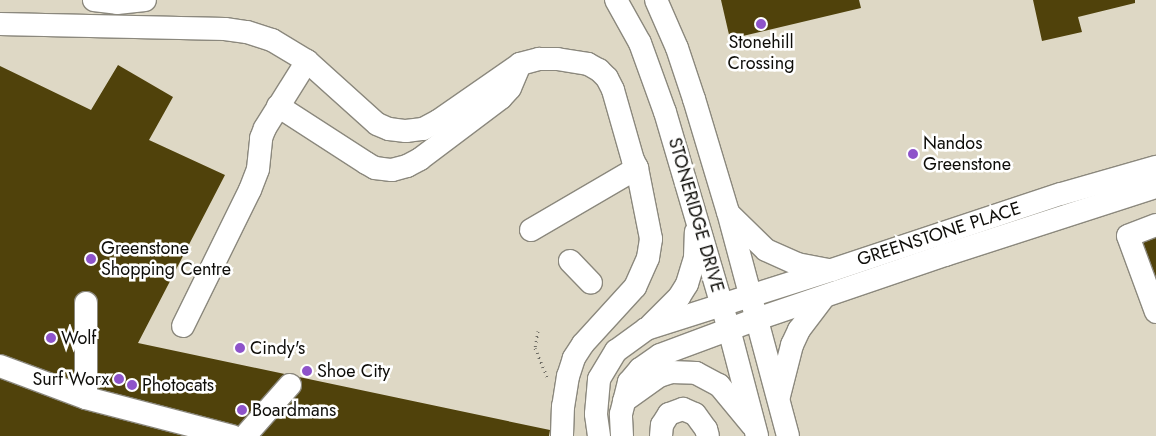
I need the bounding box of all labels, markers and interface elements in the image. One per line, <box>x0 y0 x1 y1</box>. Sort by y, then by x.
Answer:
marker: Stonehill Crossing <box>755 18 767 30</box>
place label: Stonehill Crossing <box>728 32 794 74</box>
place label: Nandos Greenstone <box>923 133 1011 176</box>
street label: STONERIDGE DRIVE <box>664 135 728 295</box>
marker: Nandos Greenstone <box>907 148 919 160</box>
street label: GREENSTONE PLACE <box>855 197 1023 271</box>
place label: Greenstone Shopping Centre <box>101 238 231 280</box>
marker: Greenstone Shopping Centre <box>85 253 97 265</box>
place label: Wolf <box>61 327 96 349</box>
marker: Wolf <box>45 332 57 344</box>
place label: Cindy's <box>250 337 305 359</box>
marker: Cindy's <box>234 342 246 354</box>
place label: Shoe City <box>317 360 390 382</box>
marker: Shoe City <box>301 365 313 377</box>
place label: Surf Worx <box>32 368 109 390</box>
marker: Surf Worx <box>113 373 125 385</box>
place label: Photocats <box>142 374 214 396</box>
marker: Photocats <box>126 379 138 391</box>
place label: Boardmans <box>252 399 336 421</box>
marker: Boardmans <box>236 404 248 416</box>

